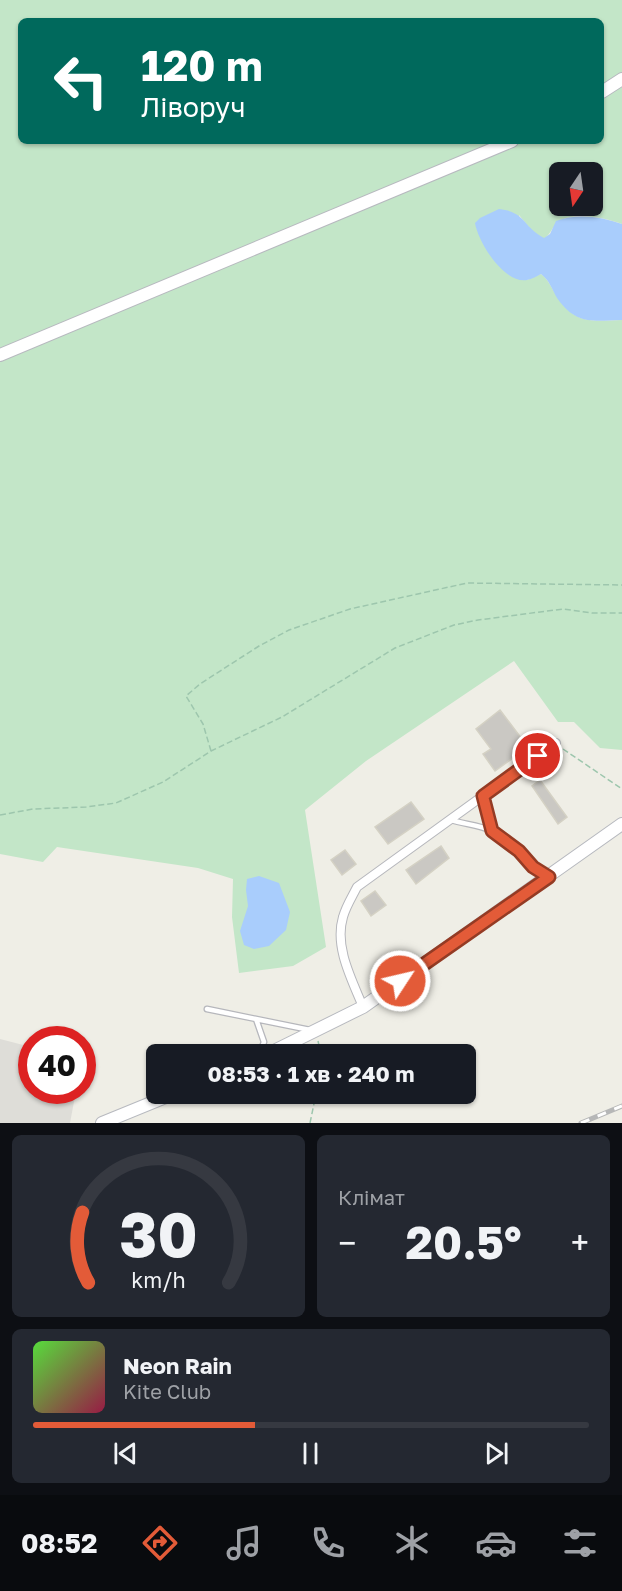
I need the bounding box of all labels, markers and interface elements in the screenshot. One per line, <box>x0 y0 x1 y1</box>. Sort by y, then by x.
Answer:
text: 120 m <box>141 40 263 90</box>
icon: left <box>42 42 120 120</box>
text: Ліворуч <box>141 91 245 123</box>
north arrow <box>549 162 603 216</box>
map controls <box>549 162 603 216</box>
pin <box>512 730 563 781</box>
icon: arrive <box>521 739 554 772</box>
position arrow <box>368 949 432 1013</box>
speed limit sign: 40 <box>18 1026 96 1104</box>
text: 08:53 · 1 хв · 240 m <box>208 1060 414 1087</box>
text: Клімат <box>338 1185 405 1209</box>
text: 30 <box>119 1196 198 1271</box>
text: 20.5° <box>405 1215 522 1269</box>
text: − <box>338 1223 356 1262</box>
text: + <box>571 1223 589 1262</box>
text: km/h <box>131 1267 186 1293</box>
text: Neon Rain <box>123 1352 232 1379</box>
text: Kite Club <box>123 1379 211 1403</box>
icon: previous <box>109 1437 142 1470</box>
icon: pause <box>294 1437 327 1470</box>
icon: next <box>480 1437 513 1470</box>
icon: directions <box>139 1522 181 1564</box>
icon: music <box>223 1522 265 1564</box>
icon: phone <box>307 1522 349 1564</box>
icon: climate <box>391 1522 433 1564</box>
icon: car <box>475 1522 517 1564</box>
icon: filters <box>559 1522 601 1564</box>
text: 08:52 <box>21 1527 97 1559</box>

